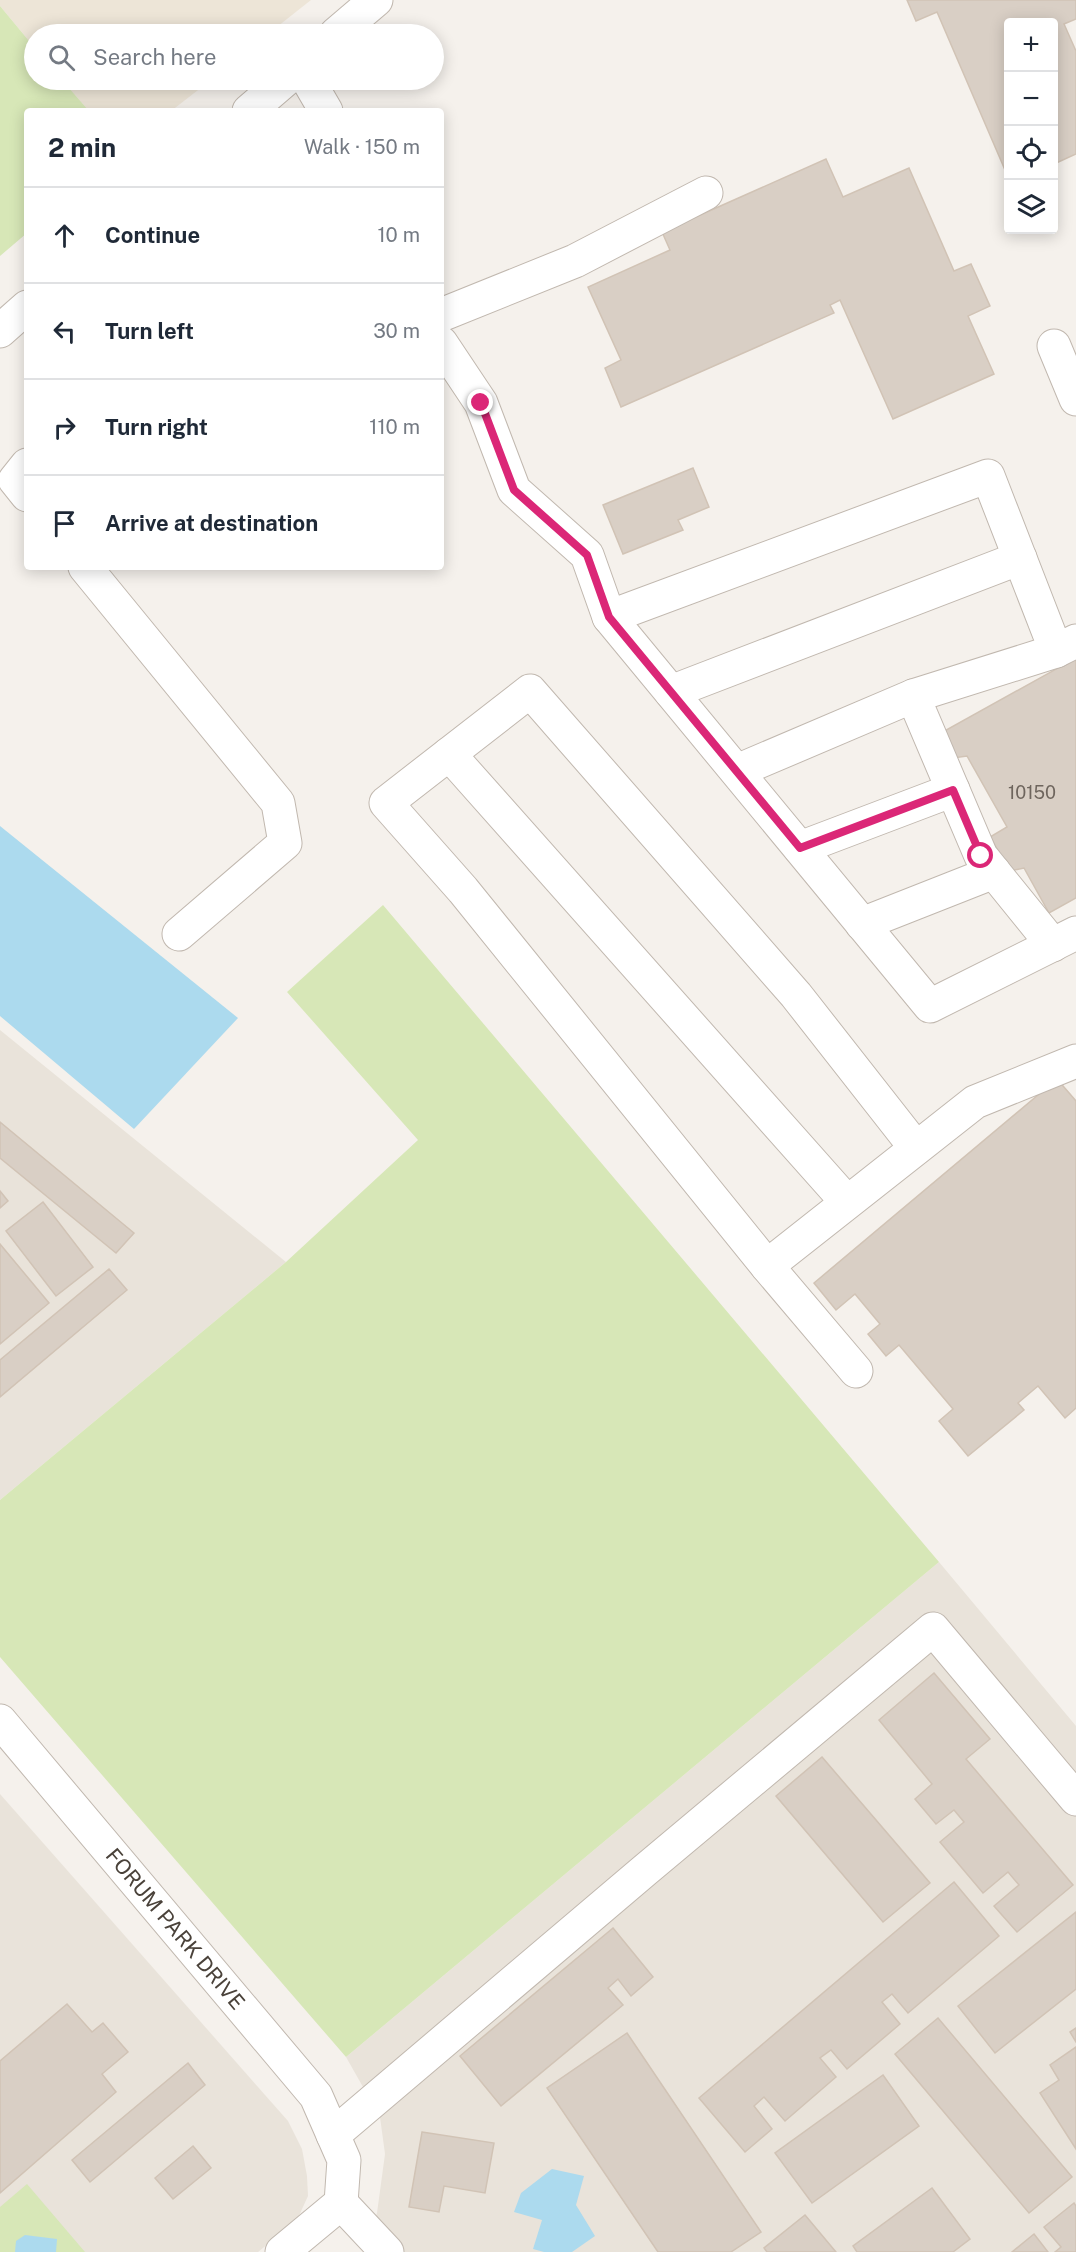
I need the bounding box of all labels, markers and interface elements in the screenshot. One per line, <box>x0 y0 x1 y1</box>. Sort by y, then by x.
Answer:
map controls <box>1004 18 1058 234</box>
button: + <box>1004 18 1058 72</box>
search box <box>24 24 444 90</box>
icon: search <box>45 41 78 74</box>
text: Search here <box>93 44 217 70</box>
button: − <box>1004 72 1058 126</box>
button: locate <box>1004 126 1058 180</box>
text: 2 min <box>48 132 116 163</box>
text: Walk · 150 m <box>304 135 420 159</box>
button: layers <box>1004 180 1058 234</box>
icon: ahead <box>48 219 81 252</box>
text: Continue <box>105 222 200 248</box>
text: 10 m <box>377 223 420 247</box>
icon: left <box>48 315 81 348</box>
text: Turn left <box>105 318 194 344</box>
text: 30 m <box>373 319 420 343</box>
route end <box>467 389 493 415</box>
icon: right <box>48 411 81 444</box>
text: Turn right <box>105 414 208 440</box>
text: 110 m <box>369 415 420 439</box>
icon: arrive <box>48 507 81 540</box>
text: Arrive at destination <box>105 510 318 536</box>
house number: 10150 <box>1008 782 1056 803</box>
route start <box>967 842 993 868</box>
street label: FORUM PARK DRIVE <box>101 1843 250 2014</box>

